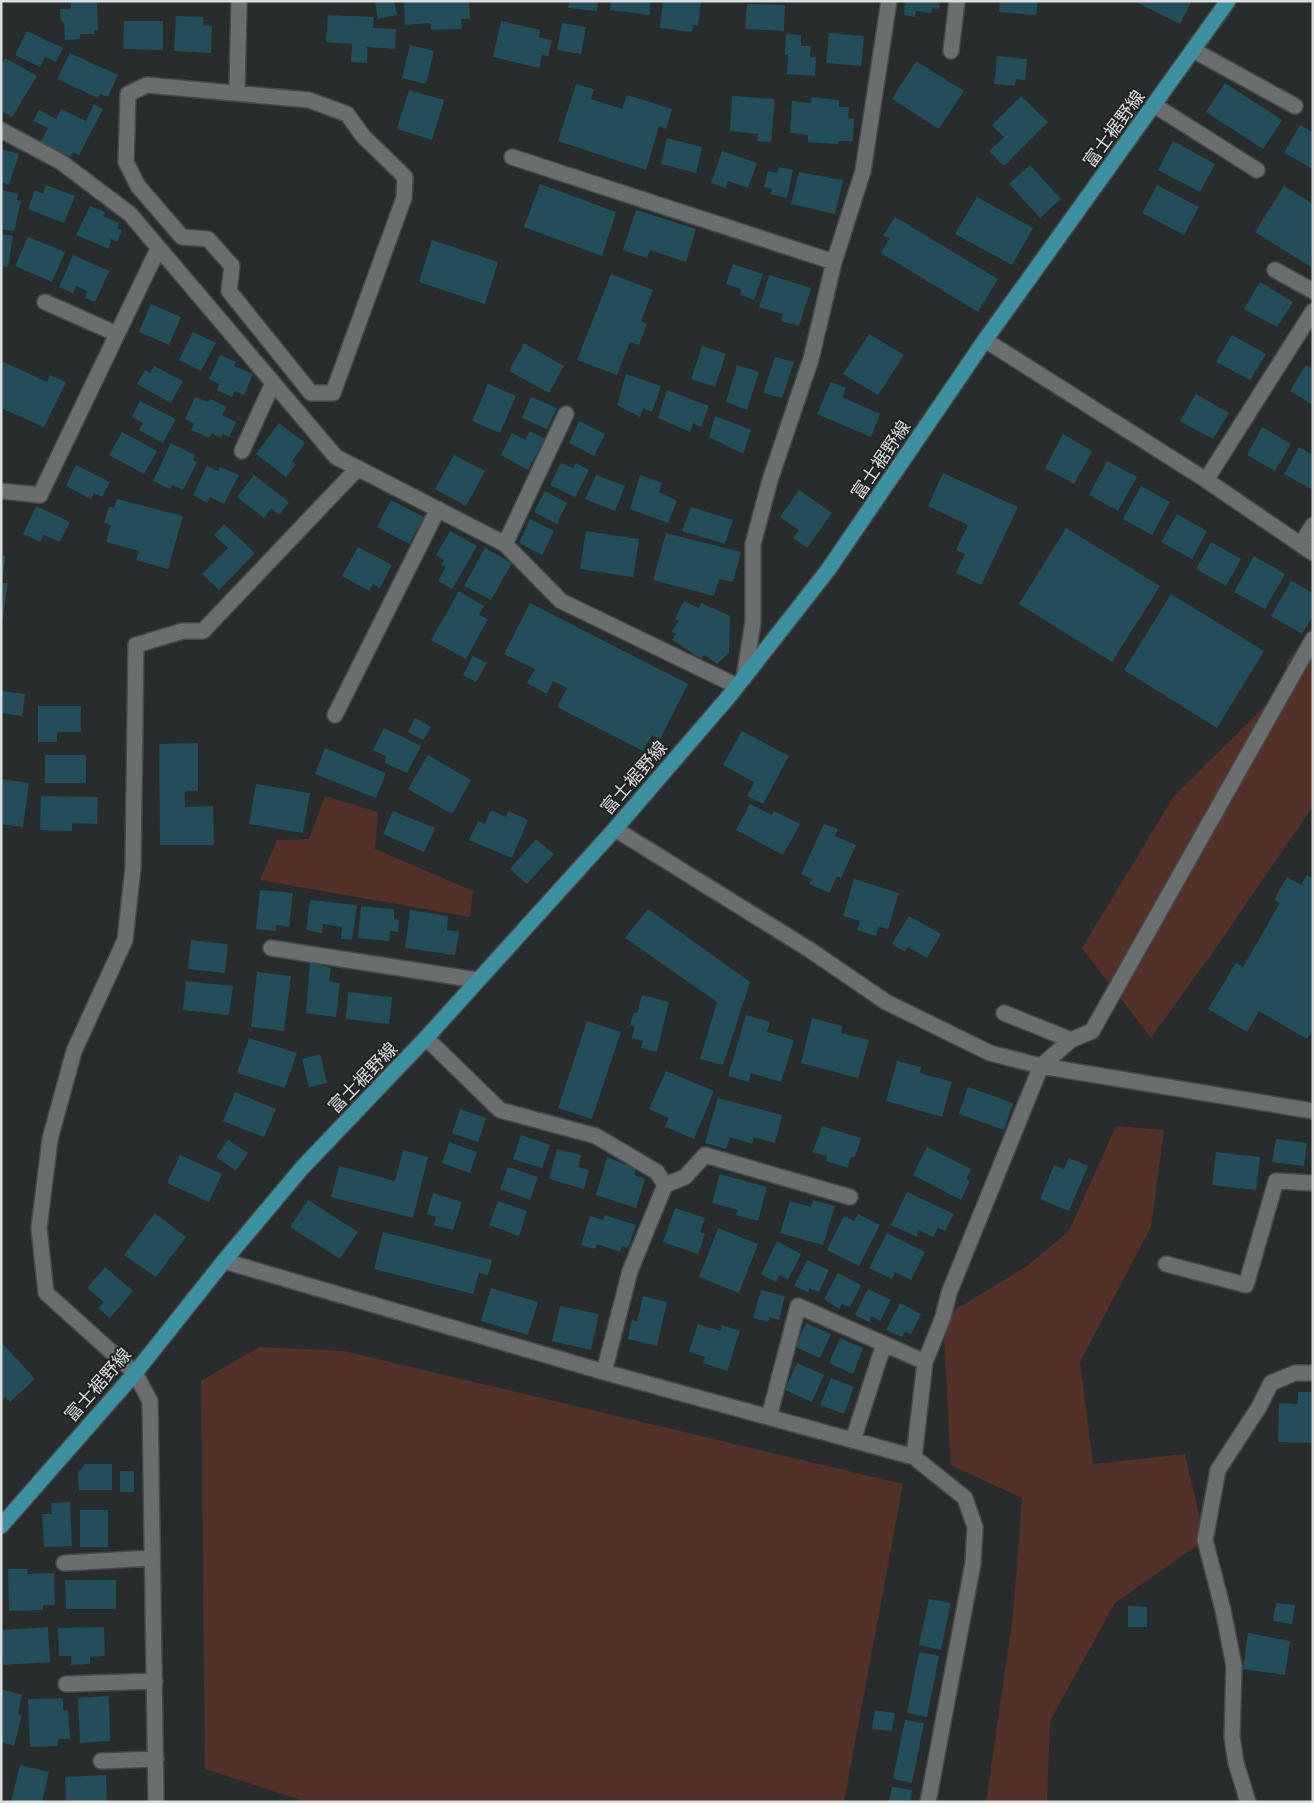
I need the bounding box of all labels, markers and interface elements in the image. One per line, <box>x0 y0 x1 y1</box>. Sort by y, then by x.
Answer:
street label: 富士裾野線 <box>1079 86 1149 172</box>
street label: 富士裾野線 <box>847 417 915 503</box>
street label: 富士裾野線 <box>596 737 672 819</box>
street label: 富士裾野線 <box>324 1038 402 1118</box>
street label: 富士裾野線 <box>60 1344 136 1426</box>

